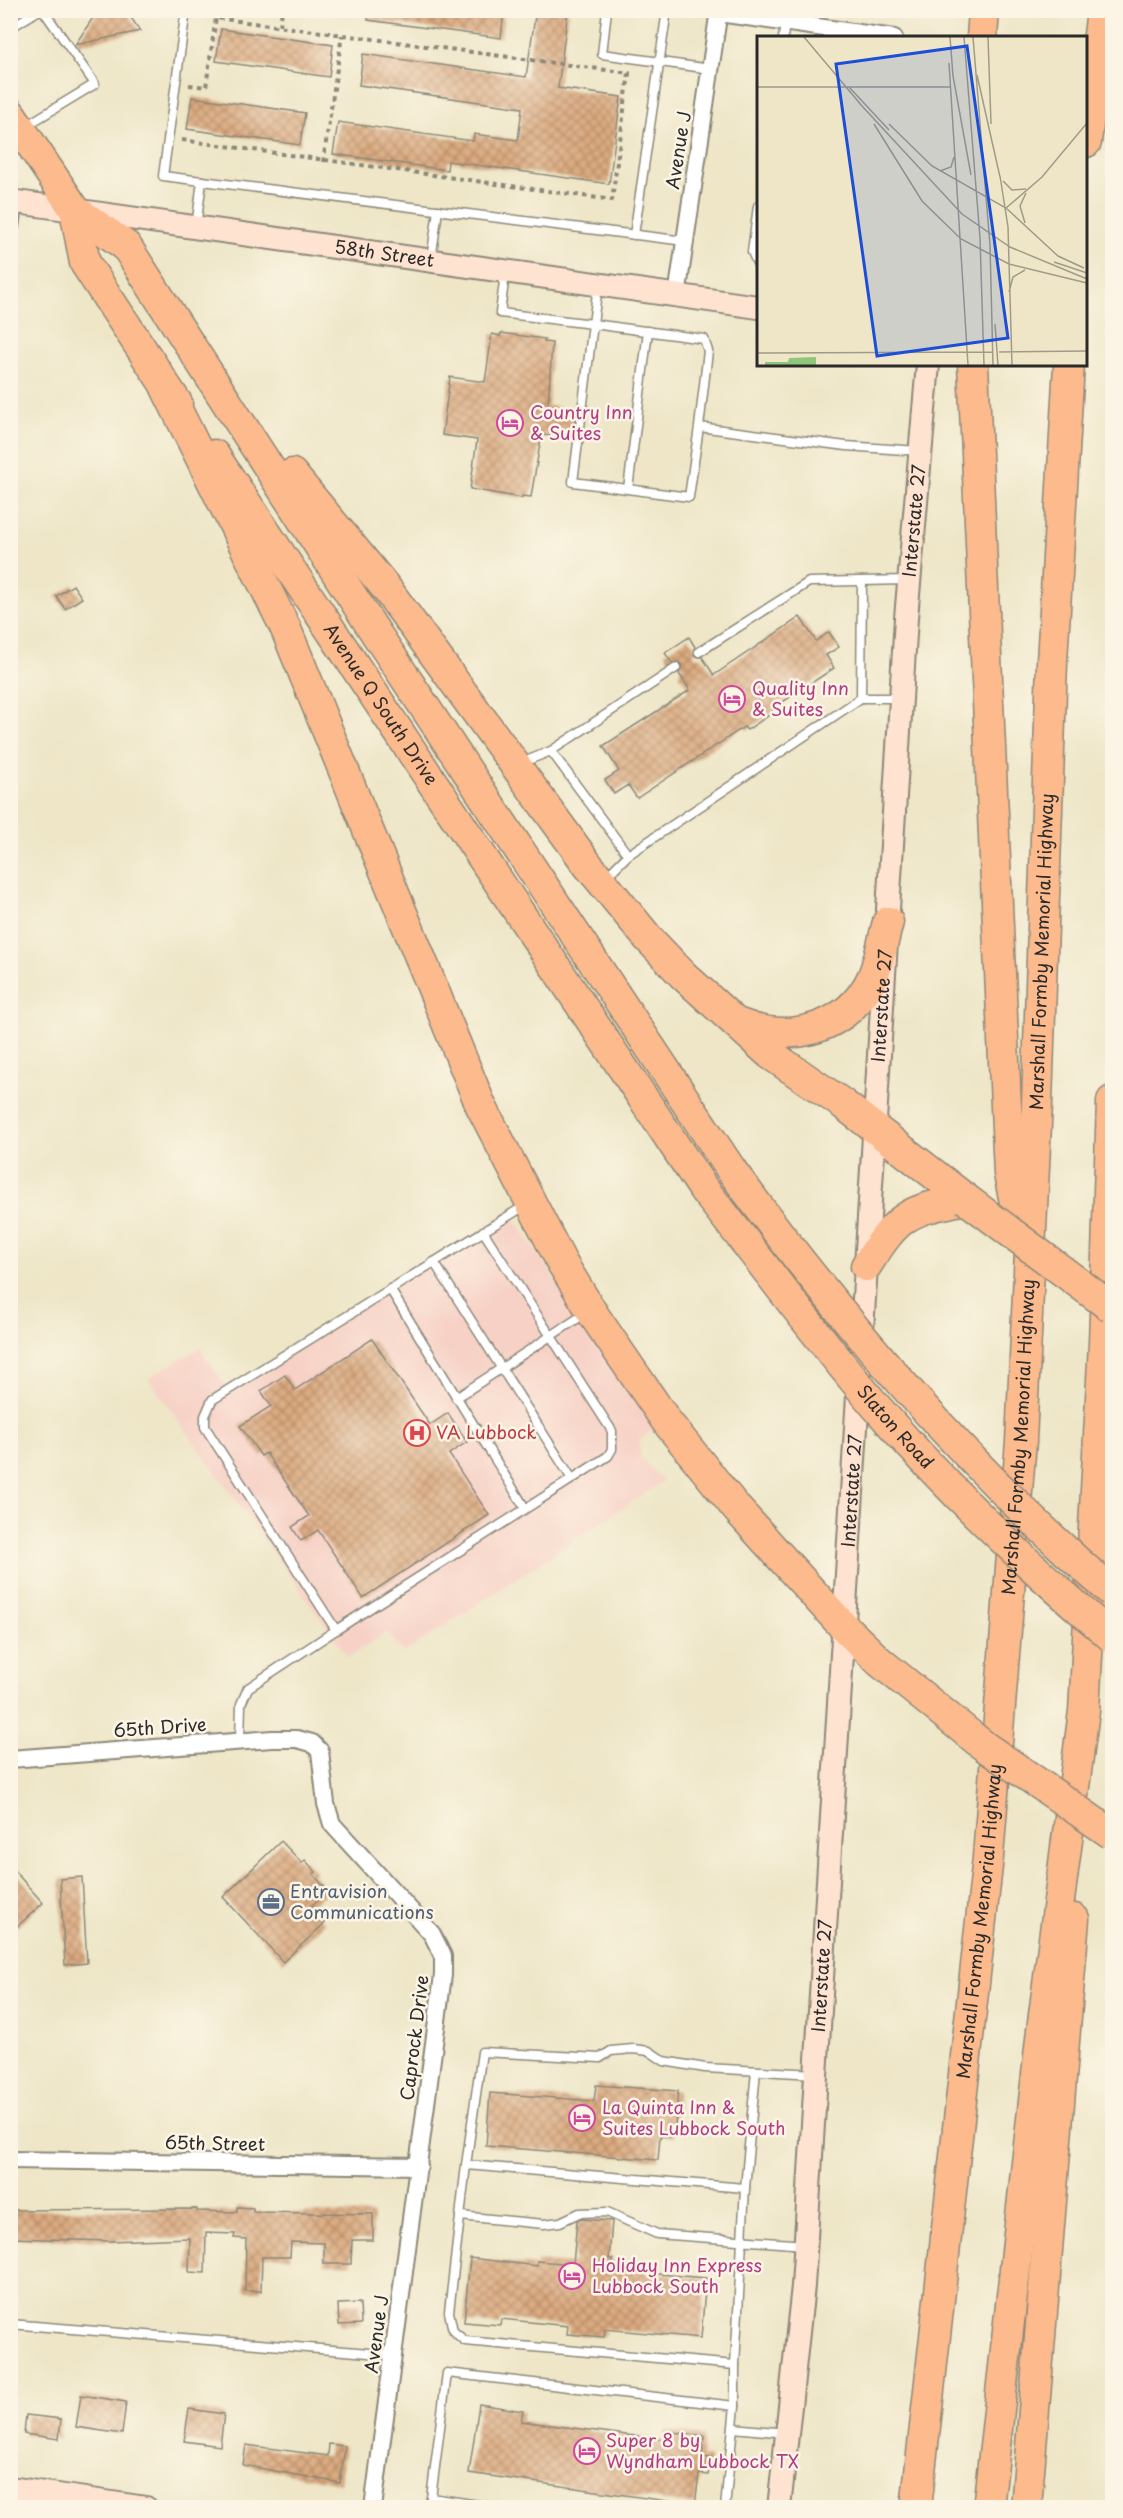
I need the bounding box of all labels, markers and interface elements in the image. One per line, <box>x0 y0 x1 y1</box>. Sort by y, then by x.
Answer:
inset map <box>757 36 1087 366</box>
street label: Avenue J <box>658 109 697 191</box>
street label: 58th Street <box>333 232 436 273</box>
place label: Country Inn & Suites <box>530 398 633 446</box>
hotel icon: Country Inn & Suites <box>495 408 525 438</box>
street label: Interstate 27 <box>895 463 931 578</box>
street label: Avenue Q South Drive <box>318 617 446 790</box>
place label: Quality Inn & Suites <box>752 674 849 722</box>
hotel icon: Quality Inn & Suites <box>717 684 747 714</box>
street label: Marshall Formby Memorial Highway <box>1022 793 1060 1110</box>
street label: Interstate 27 <box>864 948 898 1063</box>
street label: Marshall Formby Memorial Highway <box>994 1278 1041 1596</box>
street label: Slaton Road <box>851 1378 941 1474</box>
hospital icon: VA Lubbock <box>402 1418 432 1448</box>
place label: VA Lubbock <box>436 1418 537 1445</box>
street label: Interstate 27 <box>834 1433 868 1548</box>
street label: 65th Drive <box>112 1710 207 1743</box>
street label: Marshall Formby Memorial Highway <box>949 1763 1007 2080</box>
place label: Entravision Communications <box>290 1877 434 1925</box>
office icon: Entravision Communications <box>256 1887 286 1917</box>
street label: Interstate 27 <box>804 1918 838 2033</box>
street label: Caprock Drive <box>392 1974 435 2102</box>
place label: La Quinta Inn & Suites Lubbock South <box>602 2093 786 2141</box>
hotel icon: La Quinta Inn & Suites Lubbock South <box>567 2103 597 2133</box>
street label: 65th Street <box>165 2128 265 2157</box>
place label: Holiday Inn Express Lubbock South <box>592 2251 762 2299</box>
hotel icon: Holiday Inn Express Lubbock South <box>557 2261 587 2291</box>
street label: Avenue J <box>357 2293 394 2375</box>
place label: Super 8 by Wyndham Lubbock TX <box>606 2426 799 2474</box>
hotel icon: Super 8 by Wyndham Lubbock TX <box>572 2436 602 2466</box>

